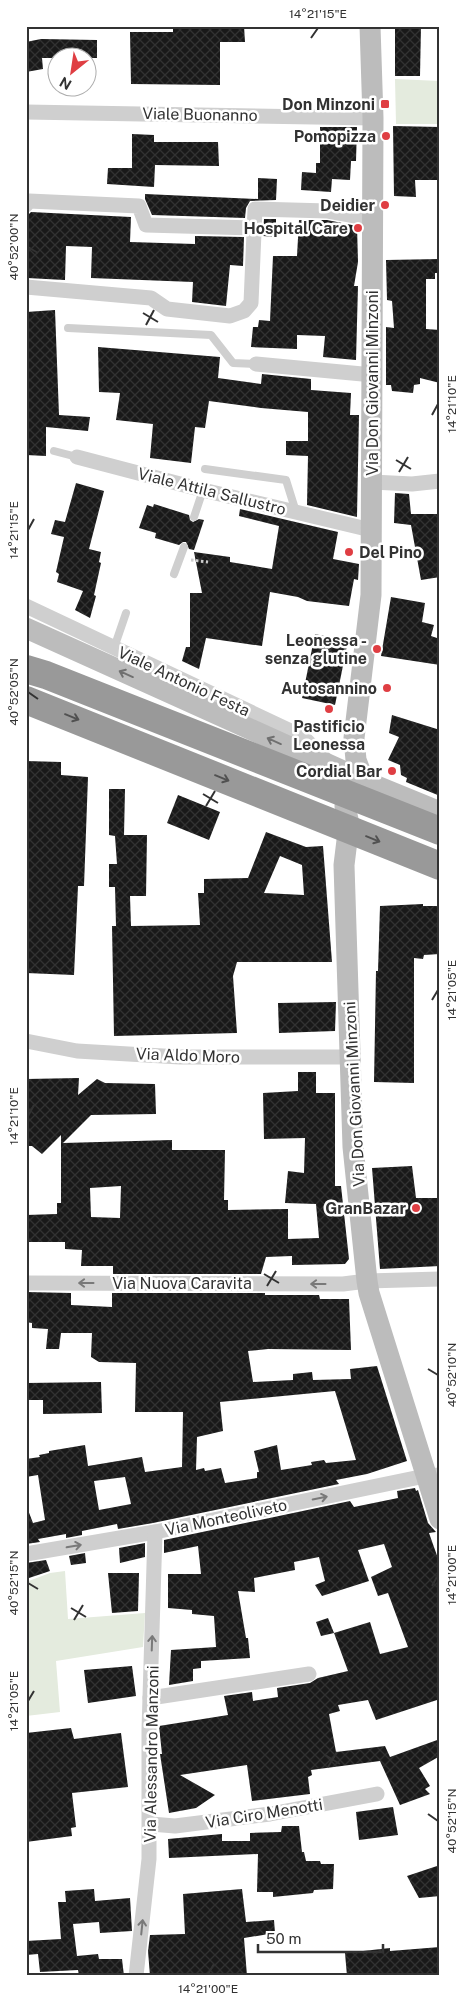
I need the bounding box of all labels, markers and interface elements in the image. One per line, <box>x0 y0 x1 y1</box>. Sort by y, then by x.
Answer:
text: 14°21'15"E <box>289 7 347 21</box>
north arrow <box>48 48 98 98</box>
text: N <box>57 74 74 93</box>
place label: Don Minzoni <box>282 95 375 114</box>
marker: Don Minzoni <box>379 98 391 110</box>
street label: Viale Buonanno <box>142 104 258 125</box>
place label: Pomopizza <box>294 127 376 146</box>
marker: Pomopizza <box>380 130 392 142</box>
place label: Deidier <box>320 196 375 215</box>
marker: Deidier <box>379 199 391 211</box>
text: 40°52'00"N <box>7 213 21 281</box>
place label: Hospital Care <box>244 219 348 238</box>
marker: Hospital Care <box>352 222 364 234</box>
street label: Via Don Giovanni Minzoni <box>363 290 382 476</box>
text: 14°21'10"E <box>445 375 459 433</box>
street label: Viale Attila Sallustro <box>136 464 288 519</box>
text: 14°21'15"E <box>7 501 21 559</box>
place label: Del Pino <box>359 543 422 562</box>
marker: Del Pino <box>343 546 355 558</box>
place label: Leonessa - senza glutine <box>265 631 367 668</box>
street label: Viale Antonio Festa <box>115 643 253 720</box>
marker: Leonessa - senza glutine <box>371 643 383 655</box>
text: 40°52'05"N <box>7 658 21 726</box>
one-way arrow <box>119 668 134 678</box>
place label: Autosannino <box>281 679 377 698</box>
marker: Autosannino <box>381 682 393 694</box>
marker: Pastificio Leonessa <box>323 703 335 715</box>
one-way arrow <box>64 713 79 723</box>
place label: Pastificio Leonessa <box>293 717 365 754</box>
one-way arrow <box>267 735 282 745</box>
place label: Cordial Bar <box>296 762 382 781</box>
marker: Cordial Bar <box>386 765 398 777</box>
one-way arrow <box>214 774 229 784</box>
one-way arrow <box>365 835 380 845</box>
text: 14°21'05"E <box>445 960 459 1020</box>
street label: Via Don Giovanni Minzoni <box>340 1001 369 1187</box>
street label: Via Aldo Moro <box>136 1044 240 1067</box>
text: 14°21'10"E <box>7 1087 21 1145</box>
place label: GranBazar <box>325 1199 406 1218</box>
marker: GranBazar <box>410 1202 422 1214</box>
street label: Via Nuova Caravita <box>112 1274 252 1293</box>
one-way arrow <box>78 1278 94 1288</box>
one-way arrow <box>310 1279 326 1289</box>
text: 40°52'10"N <box>445 1343 459 1407</box>
one-way arrow <box>311 1493 327 1502</box>
street label: Via Monteoliveto <box>163 1495 289 1540</box>
one-way arrow <box>66 1540 82 1550</box>
text: 14°21'00"E <box>445 1545 459 1605</box>
text: 40°52'15"N <box>7 1551 21 1615</box>
one-way arrow <box>147 1635 157 1652</box>
street label: Via Alessandro Manzoni <box>140 1665 163 1843</box>
text: 14°21'05"E <box>7 1671 21 1731</box>
text: 40°52'15"N <box>445 1789 459 1853</box>
street label: Via Ciro Menotti <box>204 1795 324 1832</box>
one-way arrow <box>137 1920 147 1936</box>
scale bar <box>258 1922 384 1954</box>
text: 50 m <box>266 1930 301 1947</box>
text: 14°21'00"E <box>178 1982 238 1996</box>

